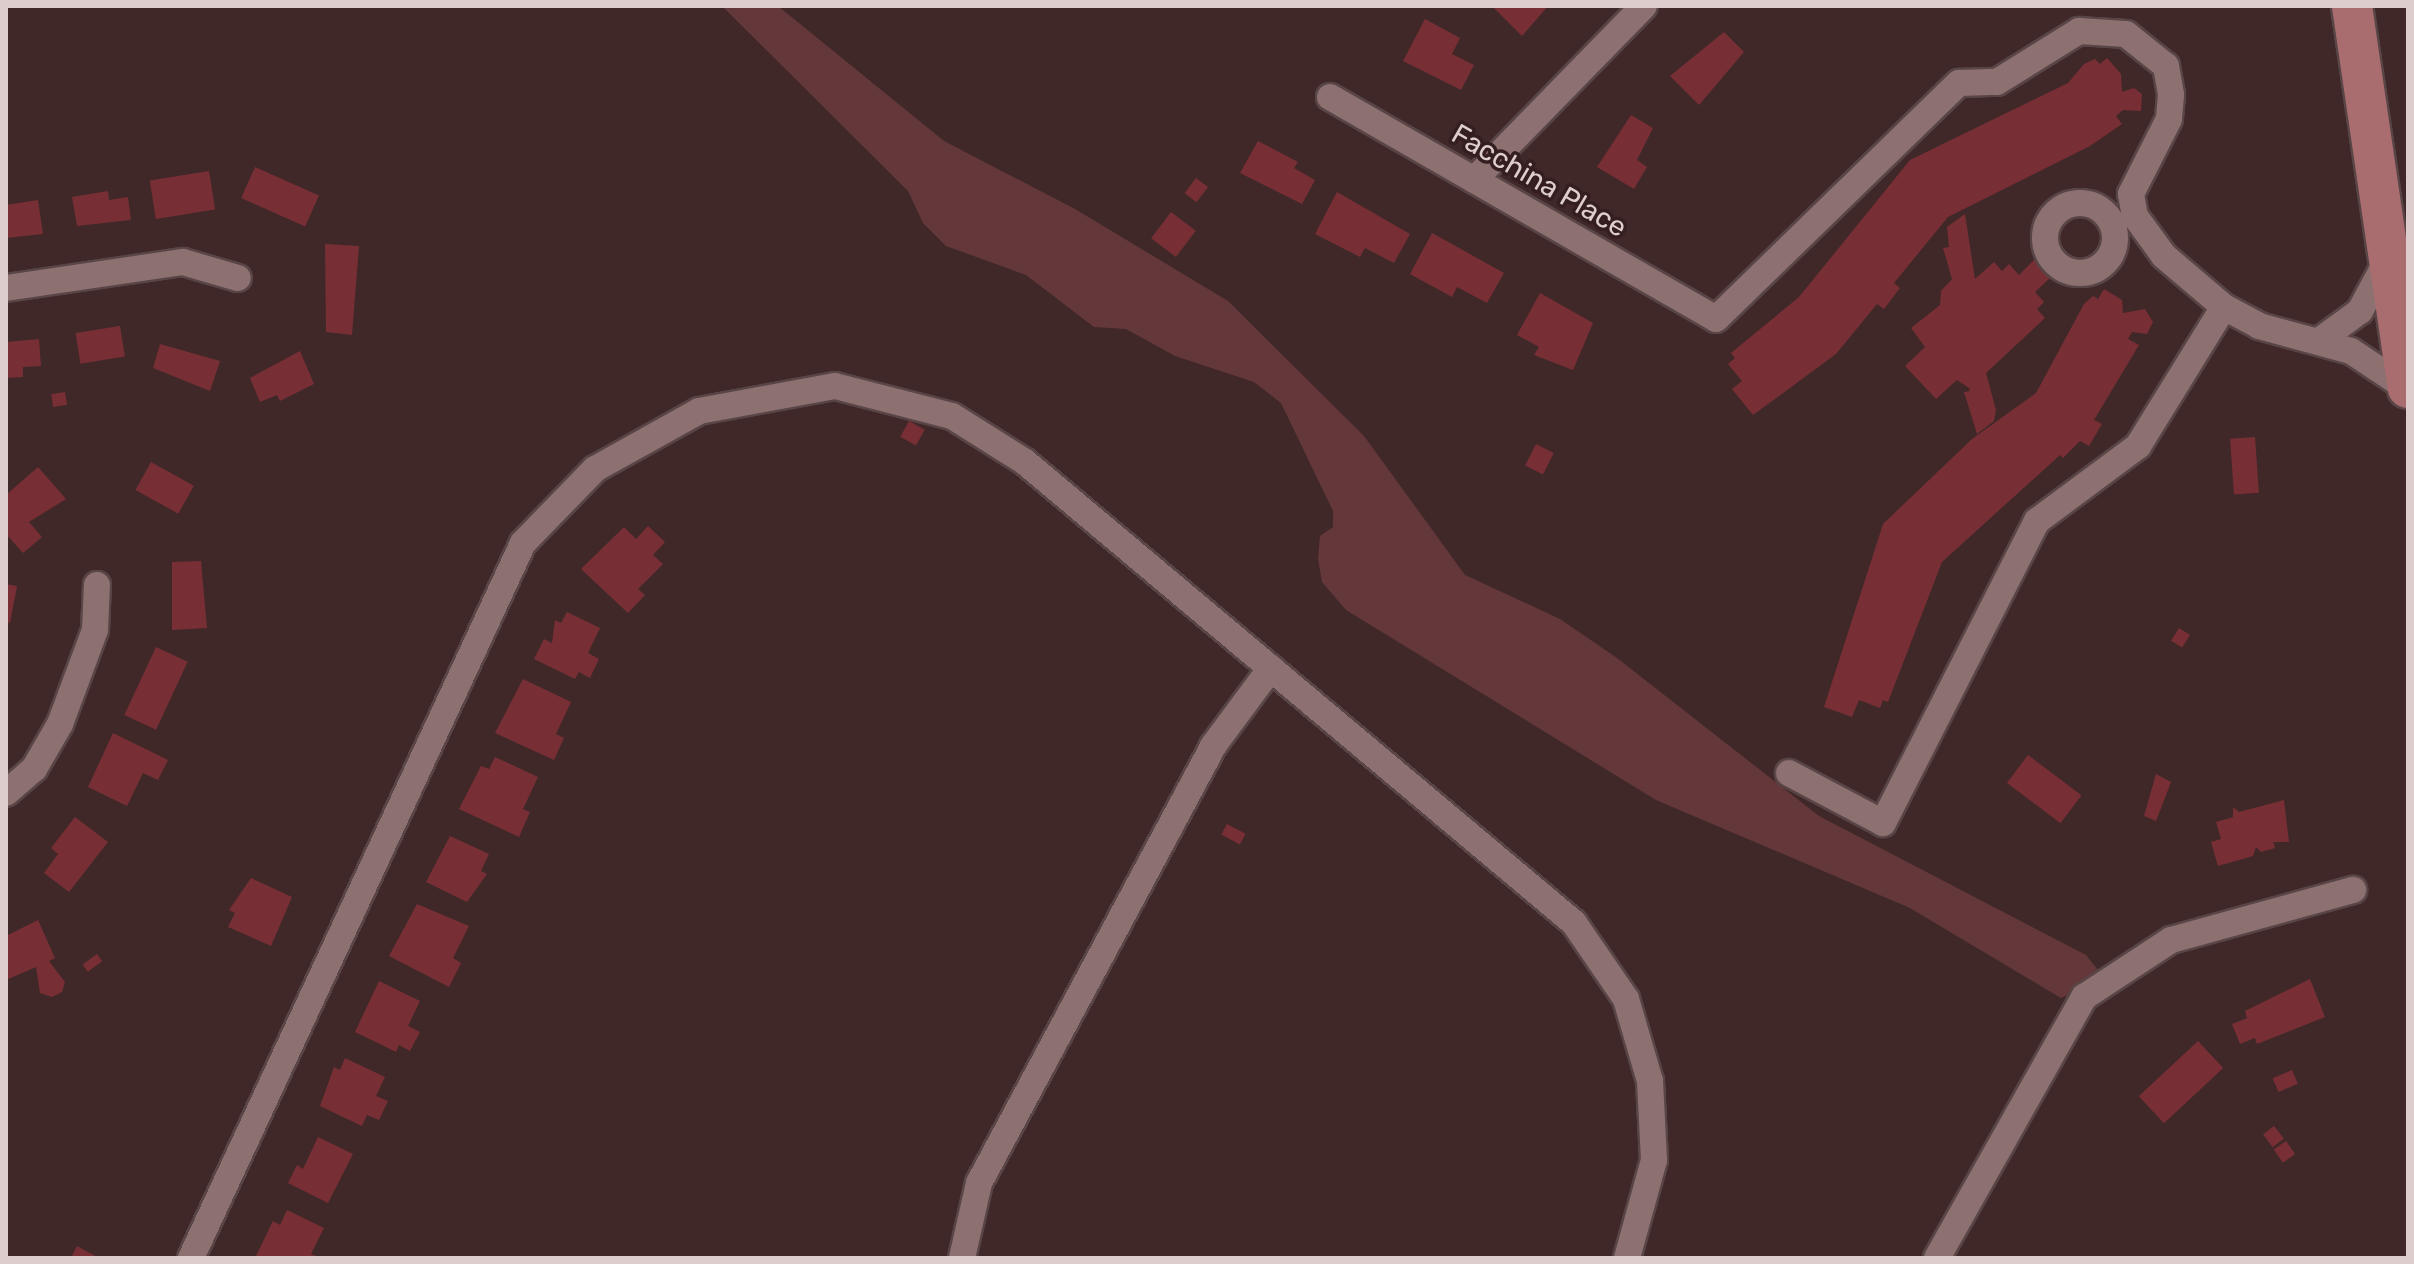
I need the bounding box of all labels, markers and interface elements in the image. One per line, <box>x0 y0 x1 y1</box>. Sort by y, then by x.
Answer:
street label: Facchina Place <box>1446 117 1632 245</box>

